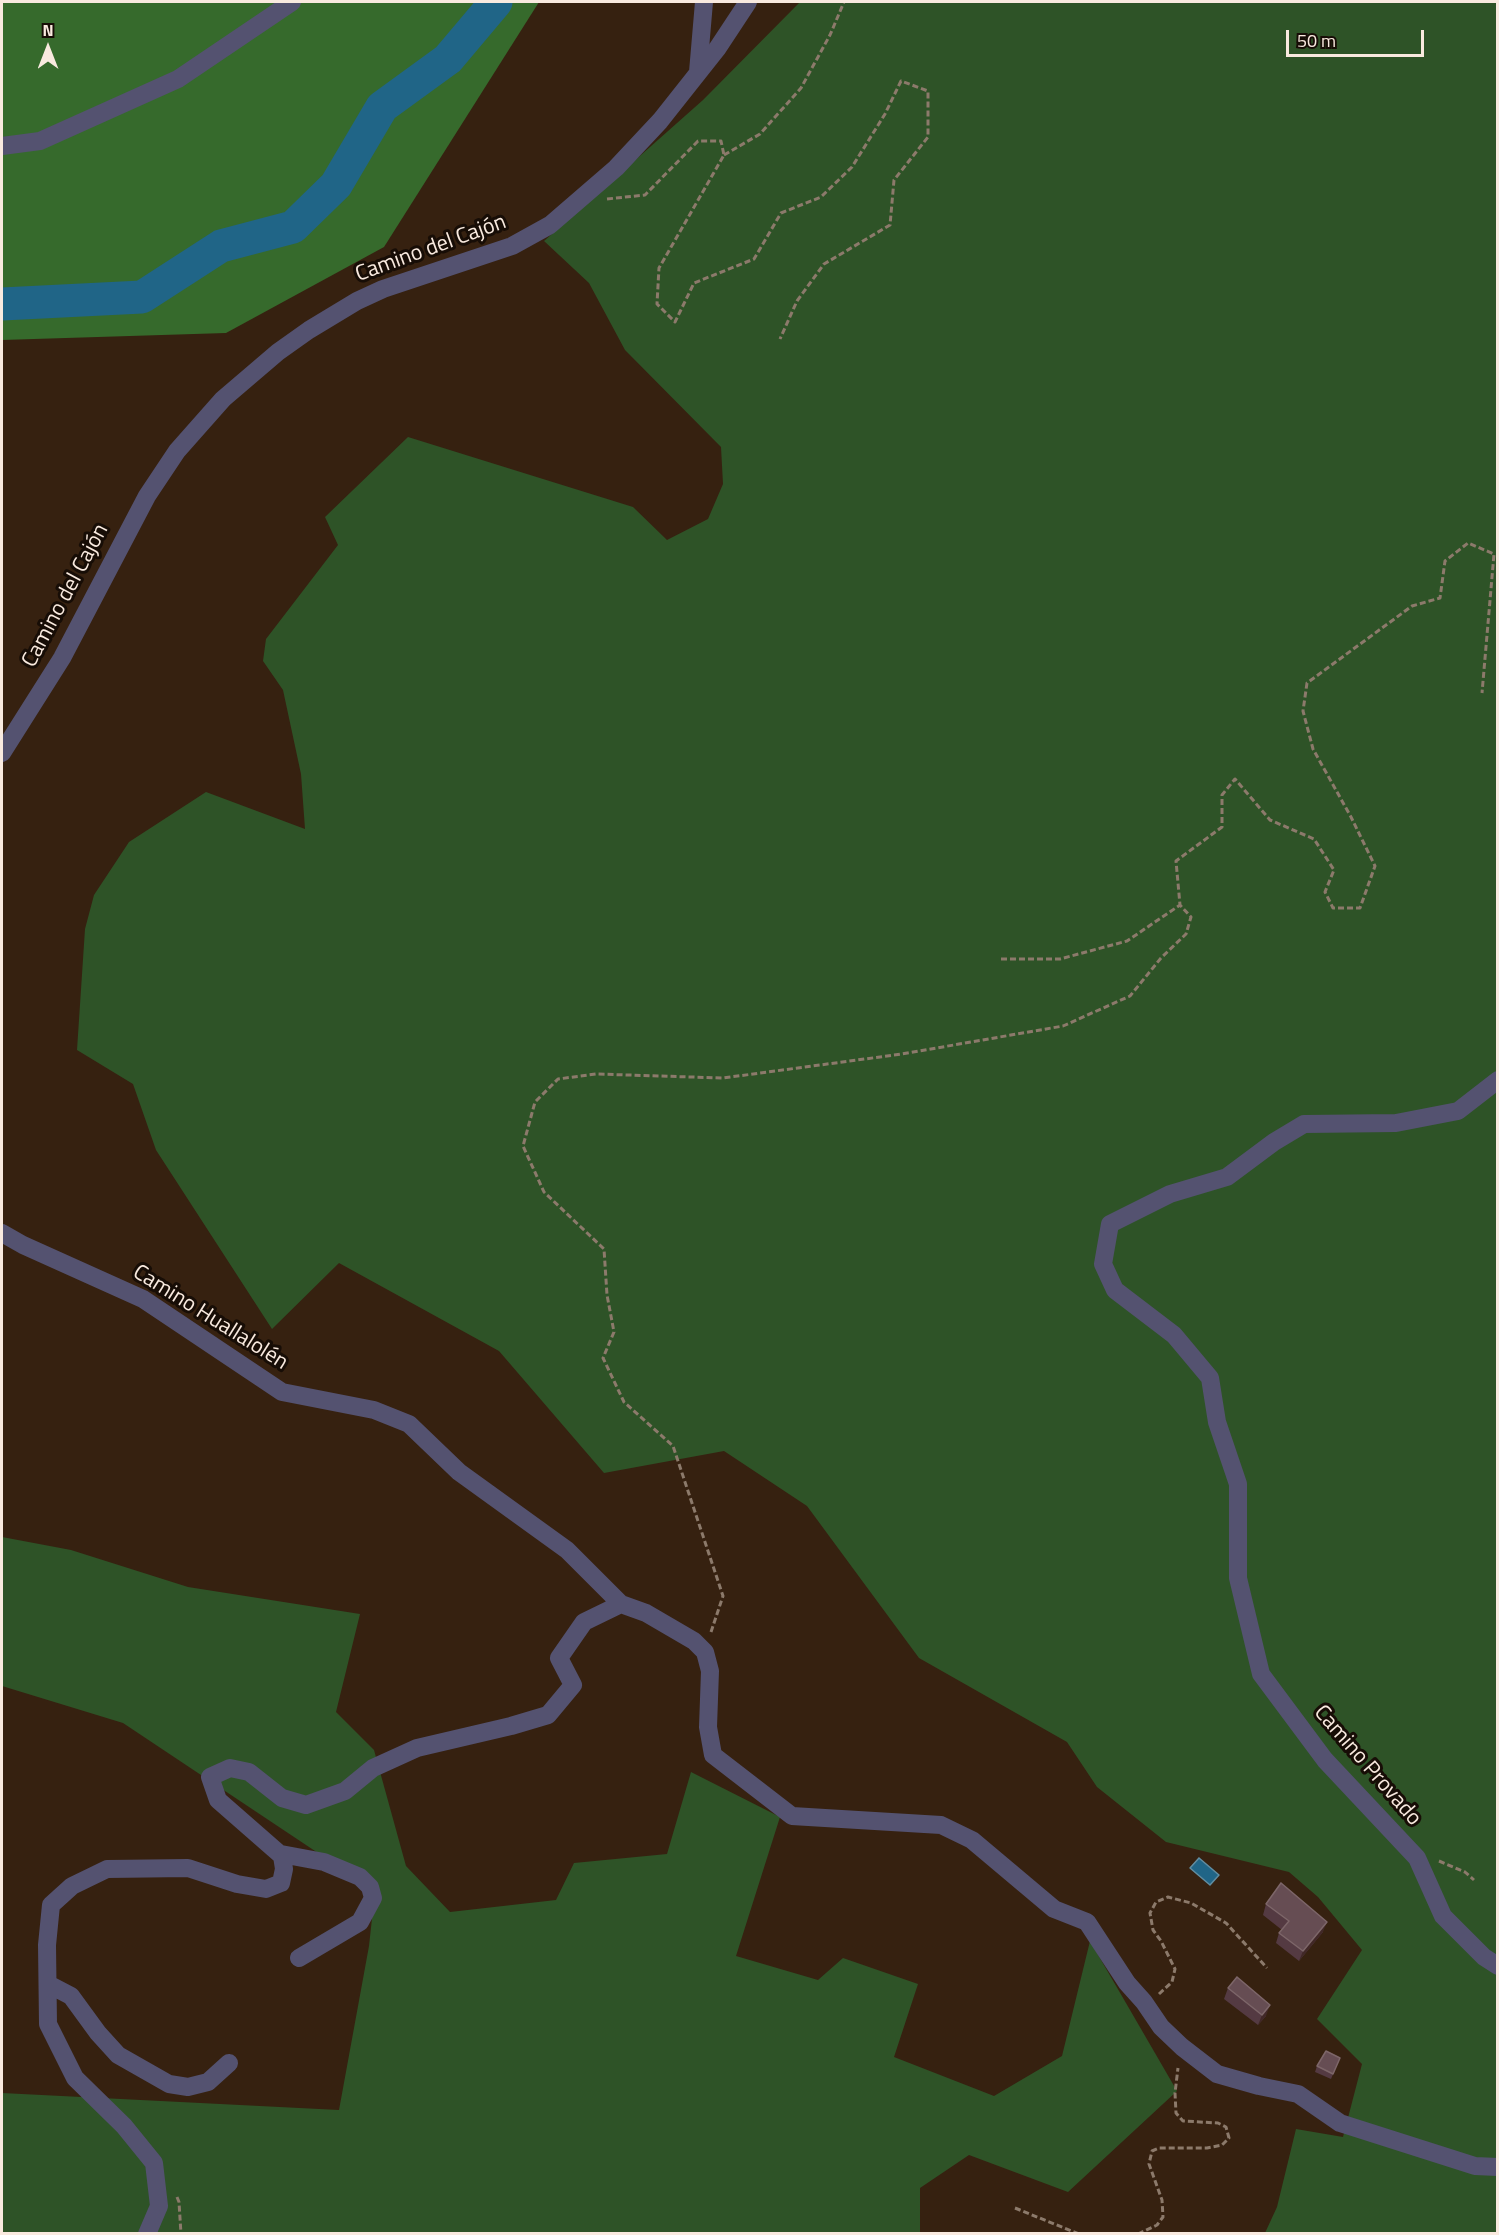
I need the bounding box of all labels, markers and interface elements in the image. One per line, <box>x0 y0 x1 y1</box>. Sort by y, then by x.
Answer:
north arrow <box>18 18 78 78</box>
text: N <box>42 18 54 42</box>
scale bar <box>1289 18 1427 56</box>
text: 50 m <box>1297 27 1336 54</box>
street label: Camino del Cajón <box>352 210 510 288</box>
street label: Camino del Cajón <box>17 520 115 672</box>
street label: Camino Huallalolén <box>128 1260 292 1376</box>
street label: Camino Provado <box>1308 1700 1426 1832</box>

